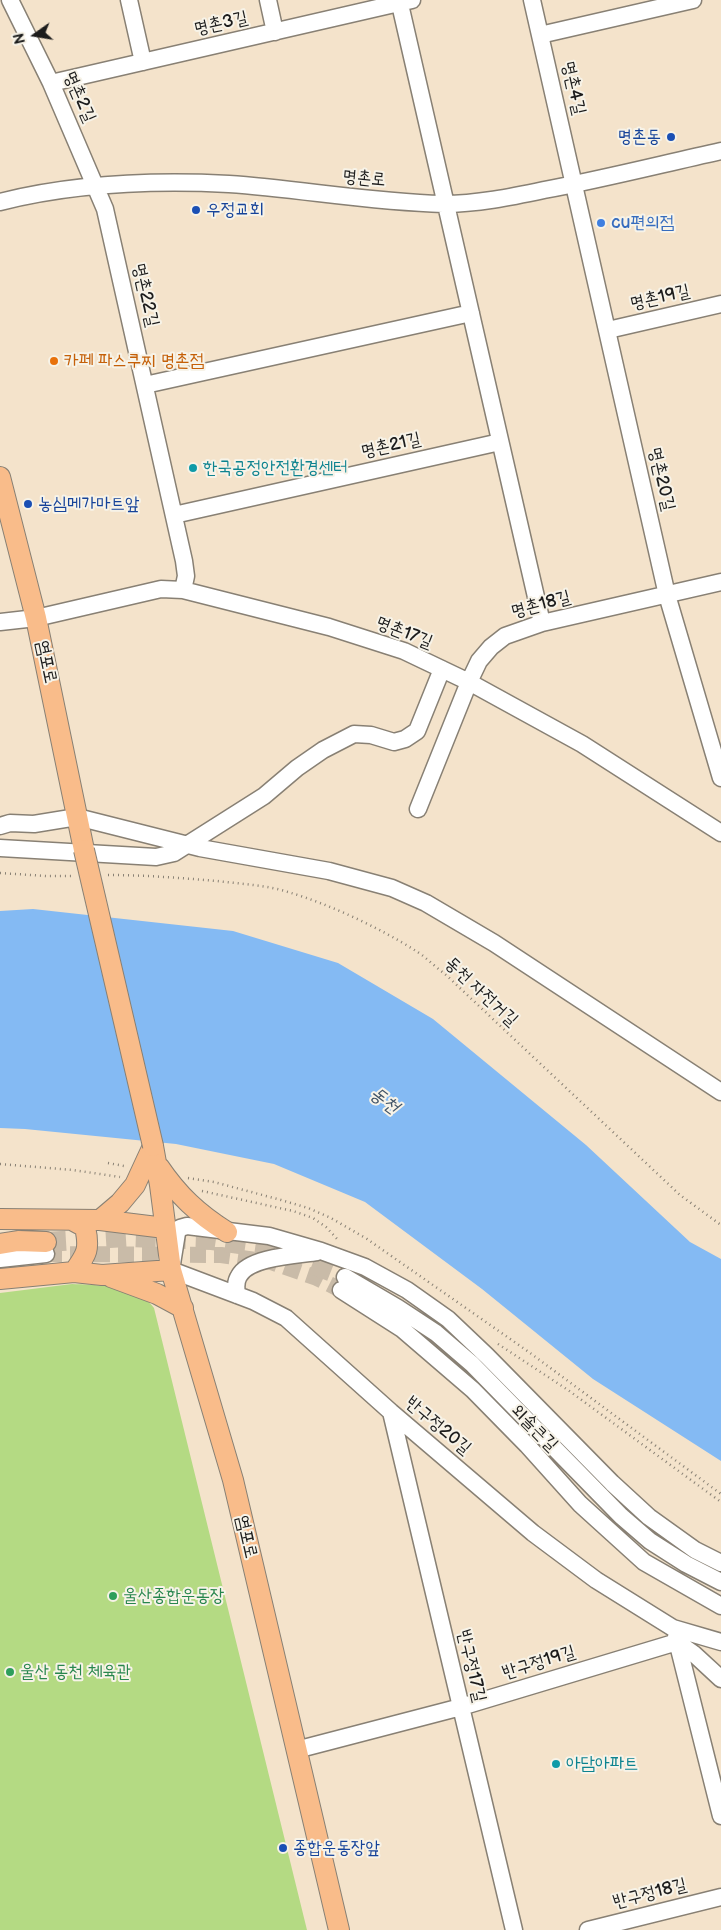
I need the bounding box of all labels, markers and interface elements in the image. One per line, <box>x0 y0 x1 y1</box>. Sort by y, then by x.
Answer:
street label: 명촌3길 <box>192 7 250 41</box>
north arrow <box>10 10 60 60</box>
text: N <box>10 31 29 46</box>
street label: 명촌4길 <box>556 59 590 117</box>
street label: 명촌2길 <box>58 68 100 126</box>
place label: 명촌동 <box>618 126 661 148</box>
marker: 명촌동 <box>665 131 677 143</box>
street label: 명촌로 <box>341 166 387 192</box>
place label: 우정교회 <box>206 199 264 221</box>
marker: 우정교회 <box>190 204 202 216</box>
place label: cu편의점 <box>611 212 674 234</box>
marker: cu편의점 <box>595 217 607 229</box>
street label: 명촌22길 <box>127 261 163 329</box>
street label: 명촌19길 <box>628 281 692 315</box>
place label: 카페 파스쿠찌 명촌점 <box>64 350 204 372</box>
marker: 카페 파스쿠찌 명촌점 <box>48 355 60 367</box>
street label: 명촌21길 <box>359 429 423 463</box>
street label: 명촌20길 <box>643 445 679 513</box>
place label: 한국공정안전환경센터 <box>203 457 348 479</box>
marker: 한국공정안전환경센터 <box>187 462 199 474</box>
place label: 농심메가마트앞 <box>38 493 139 515</box>
marker: 농심메가마트앞 <box>22 498 34 510</box>
street label: 명촌18길 <box>509 587 573 623</box>
street label: 명촌17길 <box>372 612 436 654</box>
street label: 염포로 <box>31 639 61 685</box>
street label: 동천 자전거길 <box>440 953 522 1031</box>
water label: 동천 <box>365 1083 403 1119</box>
street label: 반구정20길 <box>401 1392 475 1460</box>
street label: 외솔큰길 <box>506 1400 562 1456</box>
street label: 염포로 <box>231 1513 261 1561</box>
place label: 울산종합운동장 <box>123 1585 224 1607</box>
marker: 울산종합운동장 <box>107 1590 119 1602</box>
street label: 반구정17길 <box>452 1628 490 1704</box>
street label: 반구정19길 <box>500 1642 578 1684</box>
place label: 울산 동천 체육관 <box>20 1661 131 1683</box>
marker: 울산 동천 체육관 <box>4 1666 16 1678</box>
place label: 아담아파트 <box>566 1753 638 1775</box>
marker: 아담아파트 <box>550 1758 562 1770</box>
place label: 종합운동장앞 <box>293 1837 380 1859</box>
marker: 종합운동장앞 <box>277 1842 289 1854</box>
street label: 반구정18길 <box>611 1874 689 1914</box>

